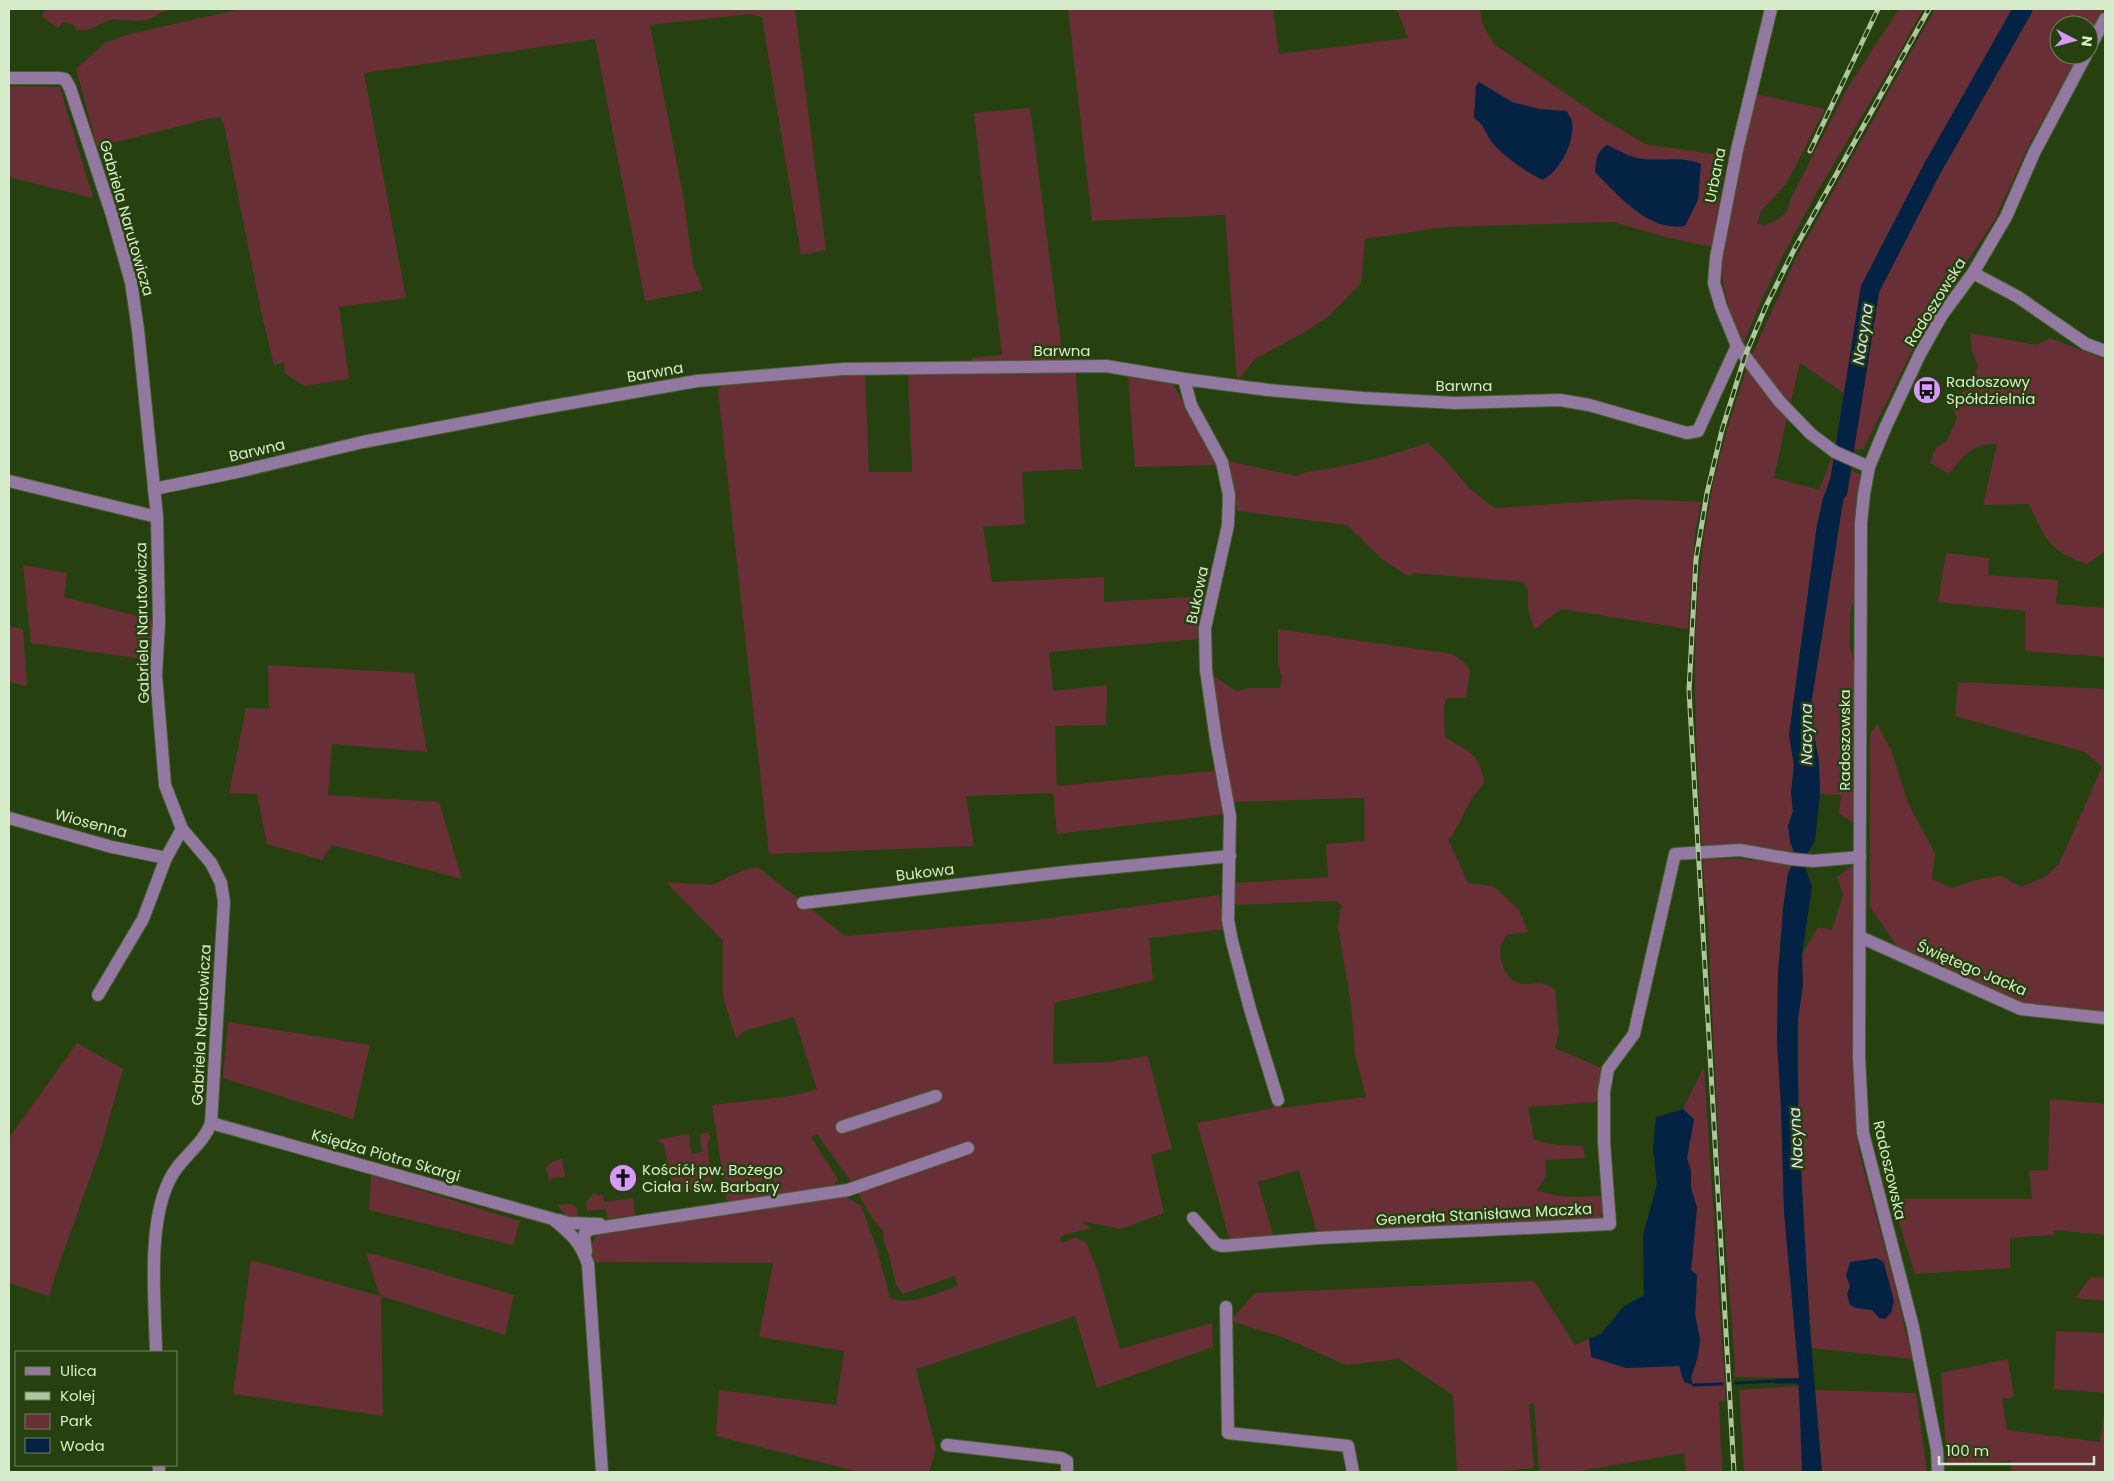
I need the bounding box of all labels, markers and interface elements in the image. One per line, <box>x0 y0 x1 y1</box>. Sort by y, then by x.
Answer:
north arrow <box>2049 15 2099 65</box>
text: N <box>2076 35 2097 48</box>
street label: Gabriela Narutowicza <box>95 138 159 298</box>
street label: Urbana <box>1699 146 1731 204</box>
street label: Radoszowska <box>1899 253 1971 351</box>
water label: Nacyna <box>1847 301 1879 366</box>
street label: Barwna <box>1034 340 1090 361</box>
street label: Barwna <box>625 357 685 387</box>
place label: Radoszowy Spółdzielnia <box>1946 371 2035 409</box>
street label: Barwna <box>1436 375 1492 396</box>
bus stop icon: Radoszowy Spółdzielnia <box>1912 375 1942 405</box>
street label: Barwna <box>227 433 287 467</box>
street label: Gabriela Narutowicza <box>130 542 154 704</box>
street label: Bukowa <box>1181 564 1213 626</box>
street label: Radoszowska <box>1834 689 1855 791</box>
water label: Nacyna <box>1795 703 1818 765</box>
street label: Wiosenna <box>52 803 130 843</box>
street label: Bukowa <box>895 858 955 886</box>
street label: Świętego Jacka <box>1914 935 2030 1001</box>
street label: Gabriela Narutowicza <box>186 944 216 1106</box>
water label: Nacyna <box>1783 1106 1809 1169</box>
street label: Radoszowska <box>1868 1118 1912 1222</box>
street label: Księdza Piotra Skargi <box>309 1124 463 1186</box>
place label: Kościół pw. Bożego Ciała i św. Barbary <box>642 1159 783 1197</box>
church icon: Kościół pw. Bożego Ciała i św. Barbary <box>608 1163 638 1193</box>
street label: Generała Stanisława Maczka <box>1375 1198 1593 1230</box>
legend <box>15 1351 178 1466</box>
text: Ulica <box>60 1360 97 1381</box>
text: Kolej <box>60 1385 95 1406</box>
text: Park <box>60 1410 92 1431</box>
scale bar <box>1939 1434 2094 1466</box>
text: Woda <box>60 1435 105 1456</box>
text: 100 m <box>1946 1440 1989 1461</box>

